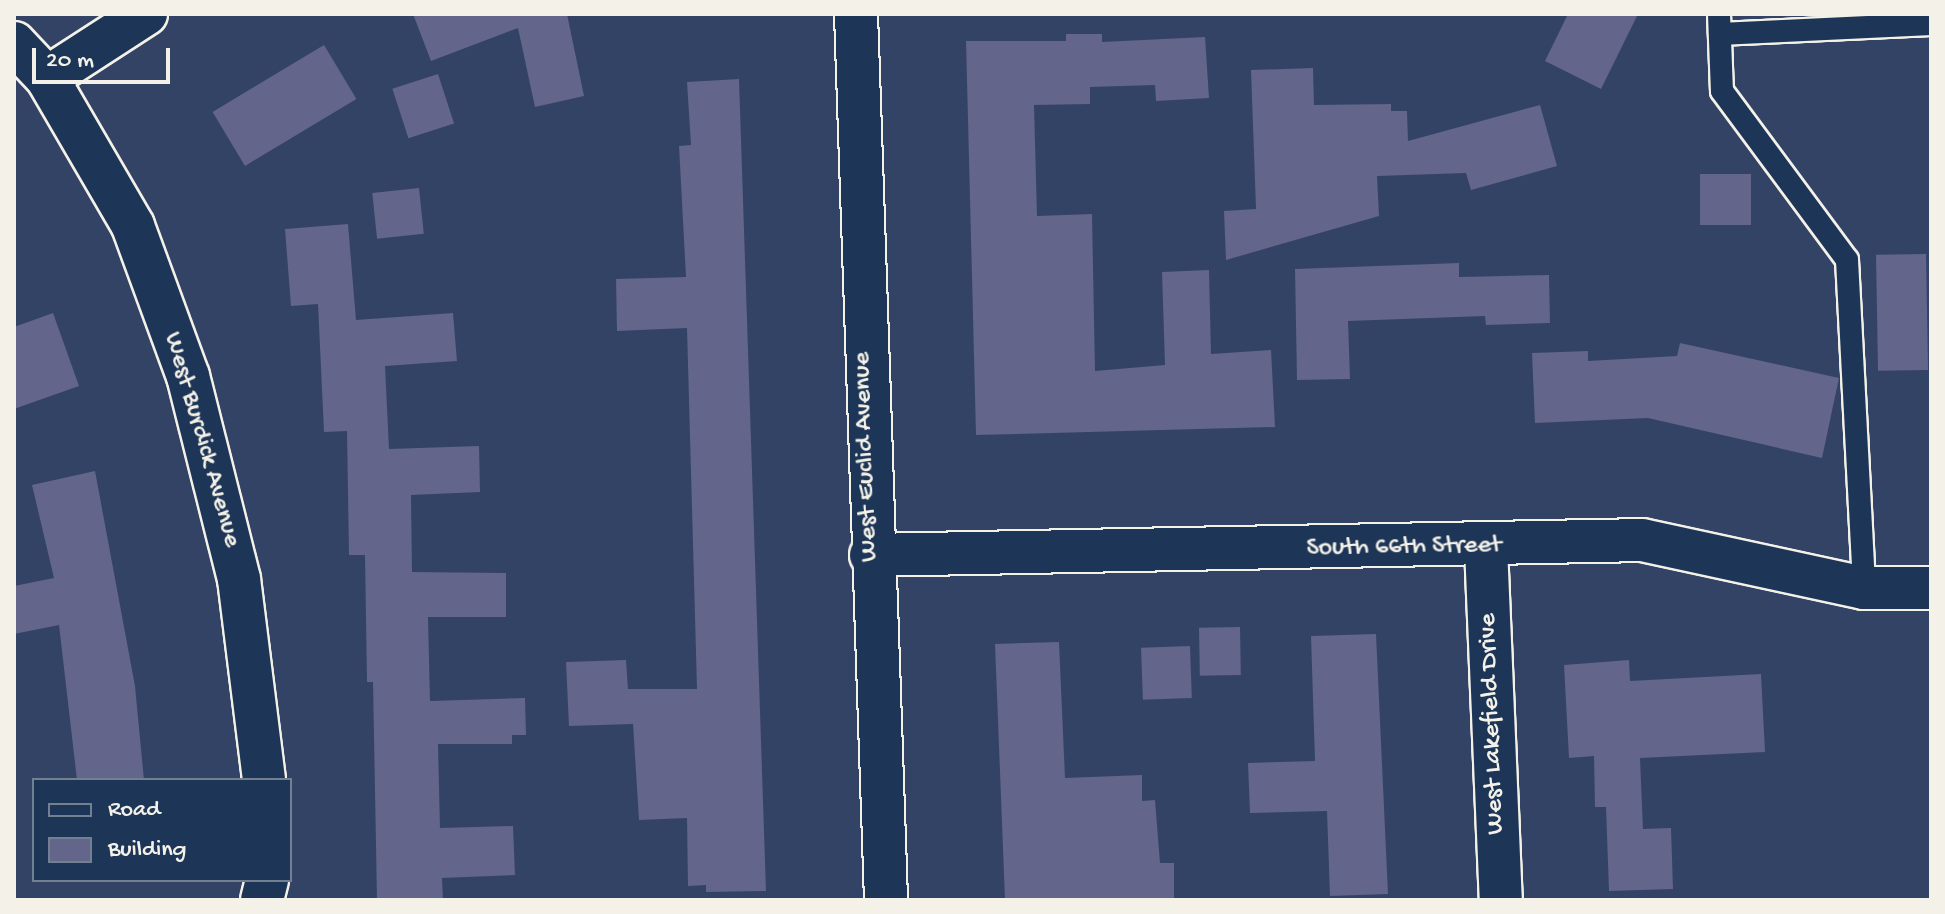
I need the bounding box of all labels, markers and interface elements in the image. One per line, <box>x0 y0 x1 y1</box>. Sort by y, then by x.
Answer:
scale bar <box>36 32 174 82</box>
text: 20 m <box>46 47 94 76</box>
street label: West Burdick Avenue <box>155 329 247 551</box>
street label: West Euclid Avenue <box>848 351 886 563</box>
street label: South 66th Street <box>1306 531 1502 565</box>
street label: West Lakefield Drive <box>1474 613 1512 835</box>
legend <box>32 778 292 882</box>
text: Road <box>108 796 160 825</box>
text: Building <box>108 836 186 865</box>

